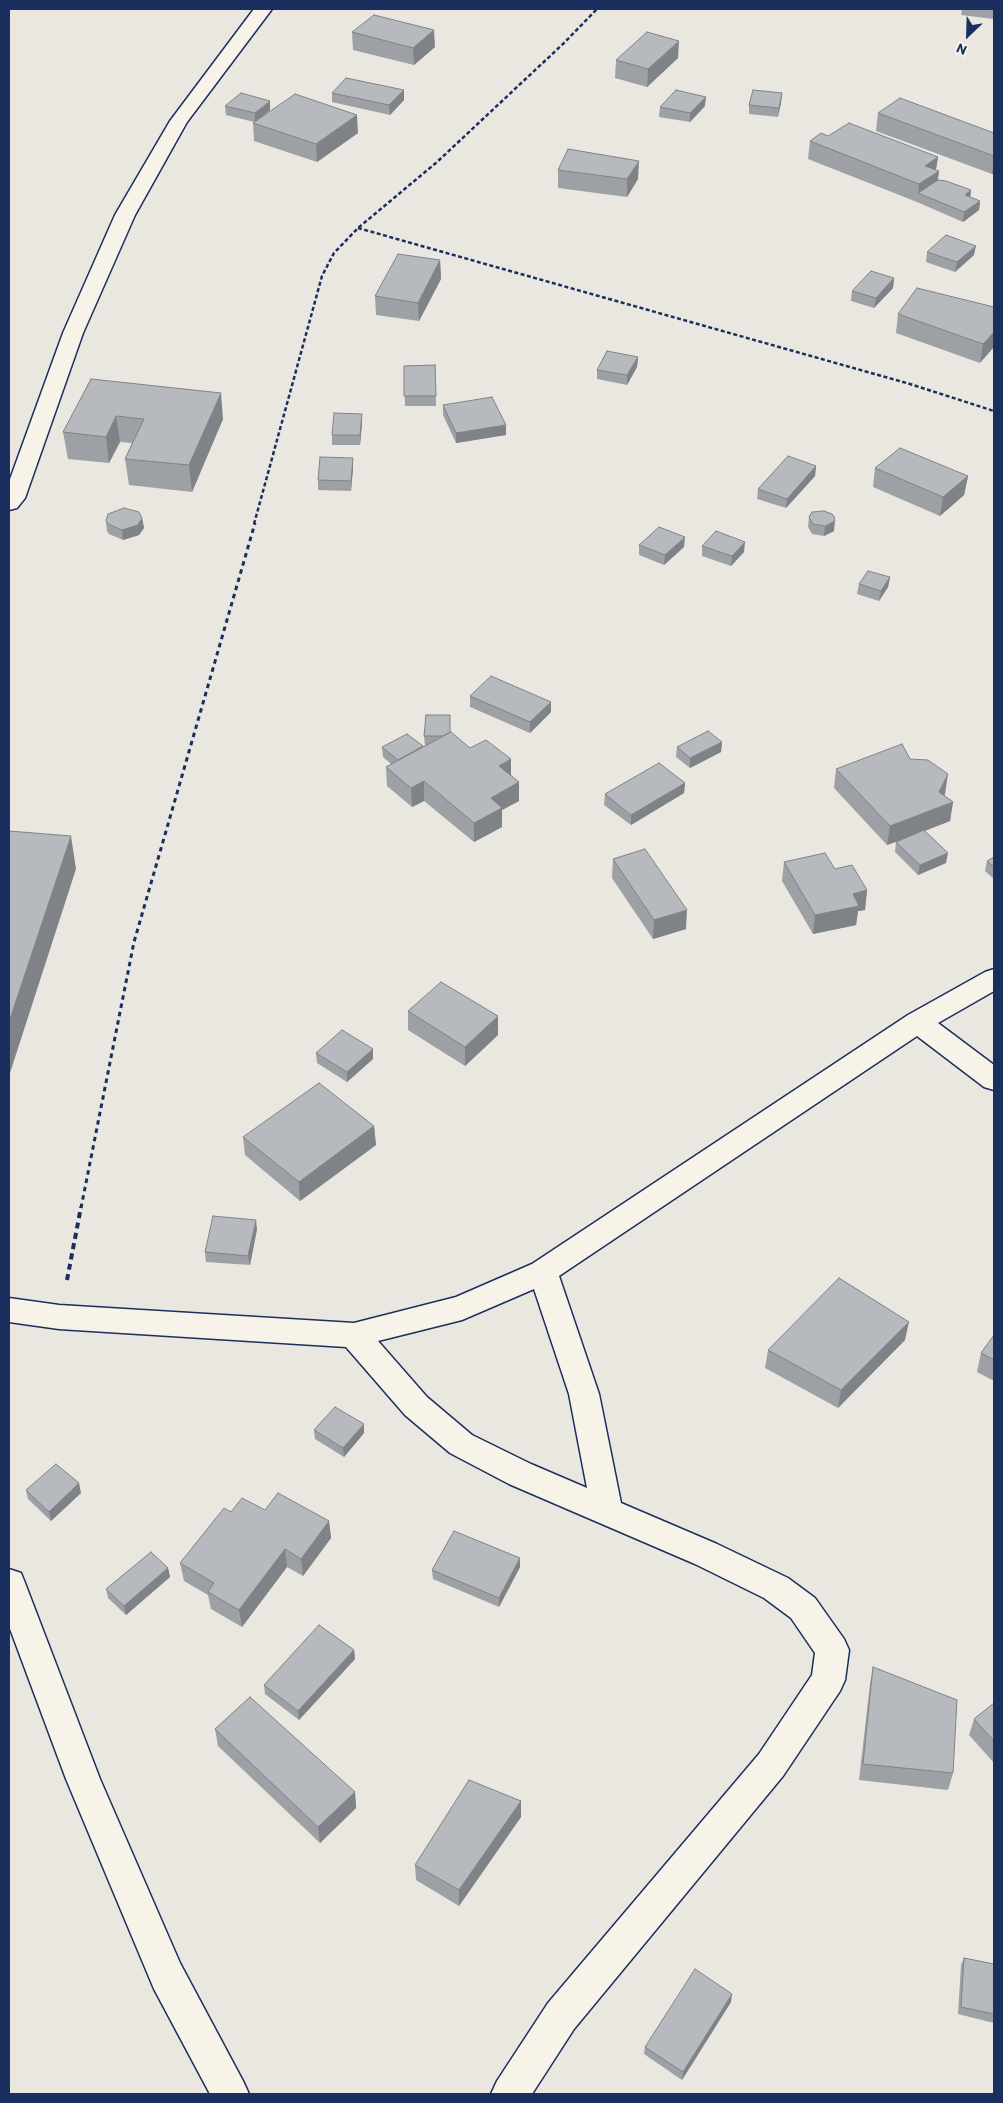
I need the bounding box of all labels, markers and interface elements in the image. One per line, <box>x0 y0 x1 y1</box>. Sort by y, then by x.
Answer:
north arrow <box>943 10 993 60</box>
text: N <box>954 39 969 59</box>

